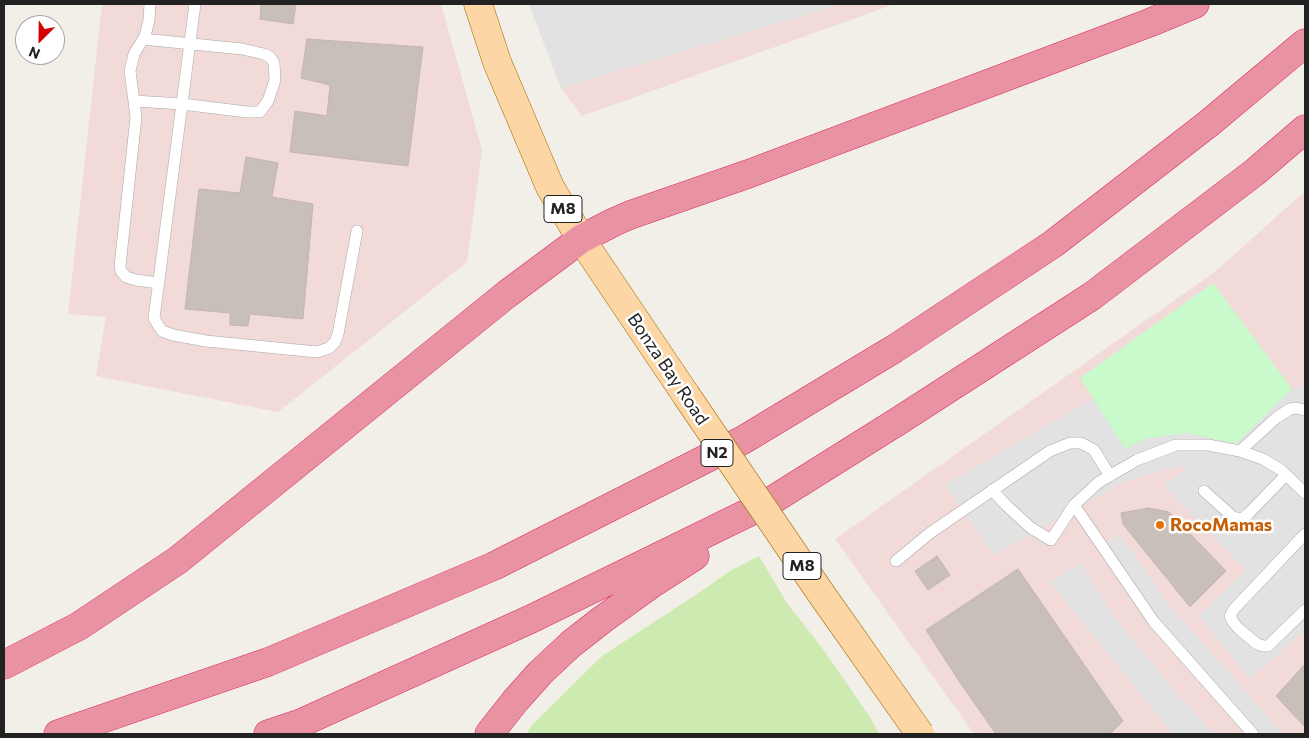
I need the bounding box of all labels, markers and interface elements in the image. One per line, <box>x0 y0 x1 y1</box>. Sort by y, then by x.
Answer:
north arrow <box>15 15 65 65</box>
text: N <box>26 43 42 63</box>
road number: M8 <box>544 195 582 222</box>
street label: Bonza Bay Road <box>623 309 713 429</box>
road number: N2 <box>701 439 733 466</box>
place label: RocoMamas <box>1170 514 1272 536</box>
marker: RocoMamas <box>1154 519 1166 531</box>
road number: M8 <box>783 552 821 580</box>

